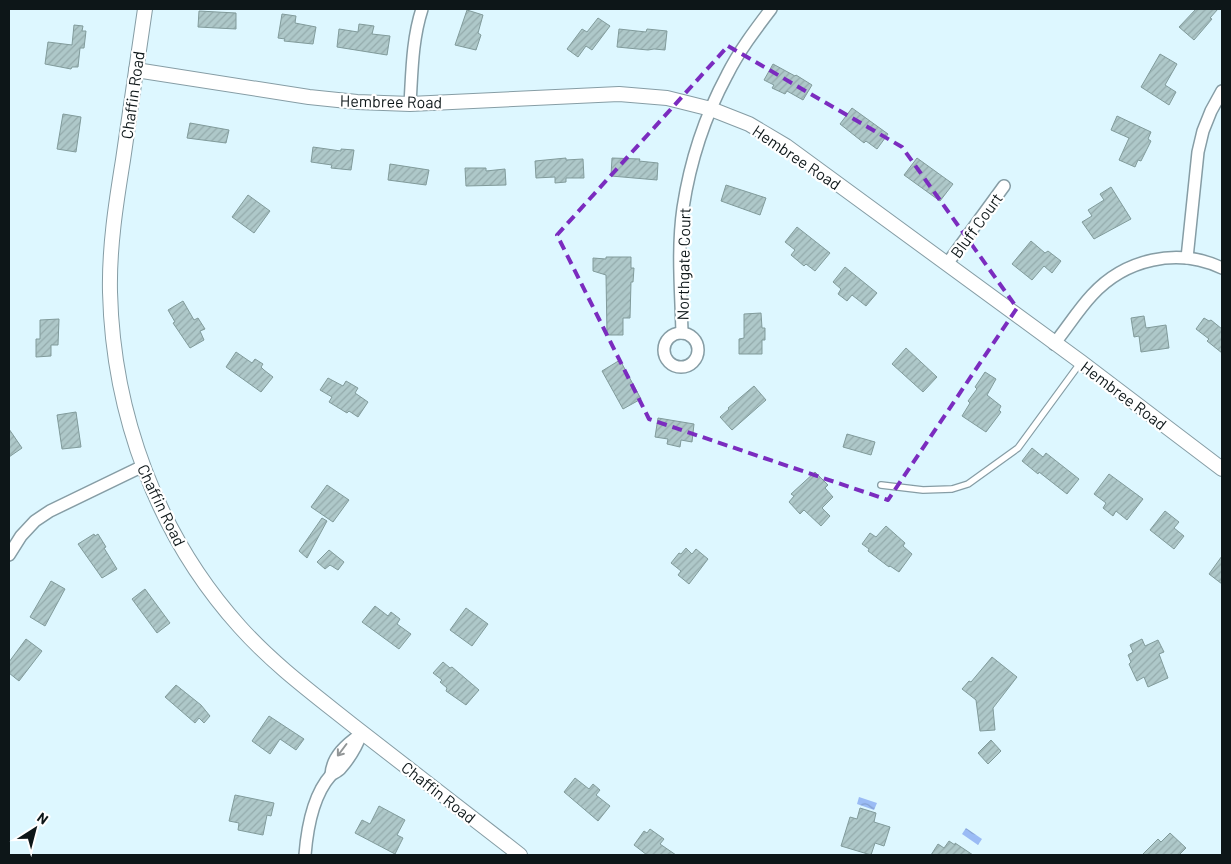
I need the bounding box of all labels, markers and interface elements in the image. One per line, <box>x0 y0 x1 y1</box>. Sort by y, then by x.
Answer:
street label: Chaffin Road <box>116 50 148 140</box>
street label: Hembree Road <box>340 91 442 111</box>
street label: Hembree Road <box>749 121 845 193</box>
street label: Bluff Court <box>946 189 1006 261</box>
street label: Northgate Court <box>673 207 693 321</box>
street label: Hembree Road <box>1077 357 1171 433</box>
street label: Chaffin Road <box>134 461 190 549</box>
one-way arrow <box>337 743 347 757</box>
street label: Chaffin Road <box>398 757 480 827</box>
north arrow <box>10 804 60 854</box>
text: N <box>34 808 52 828</box>

